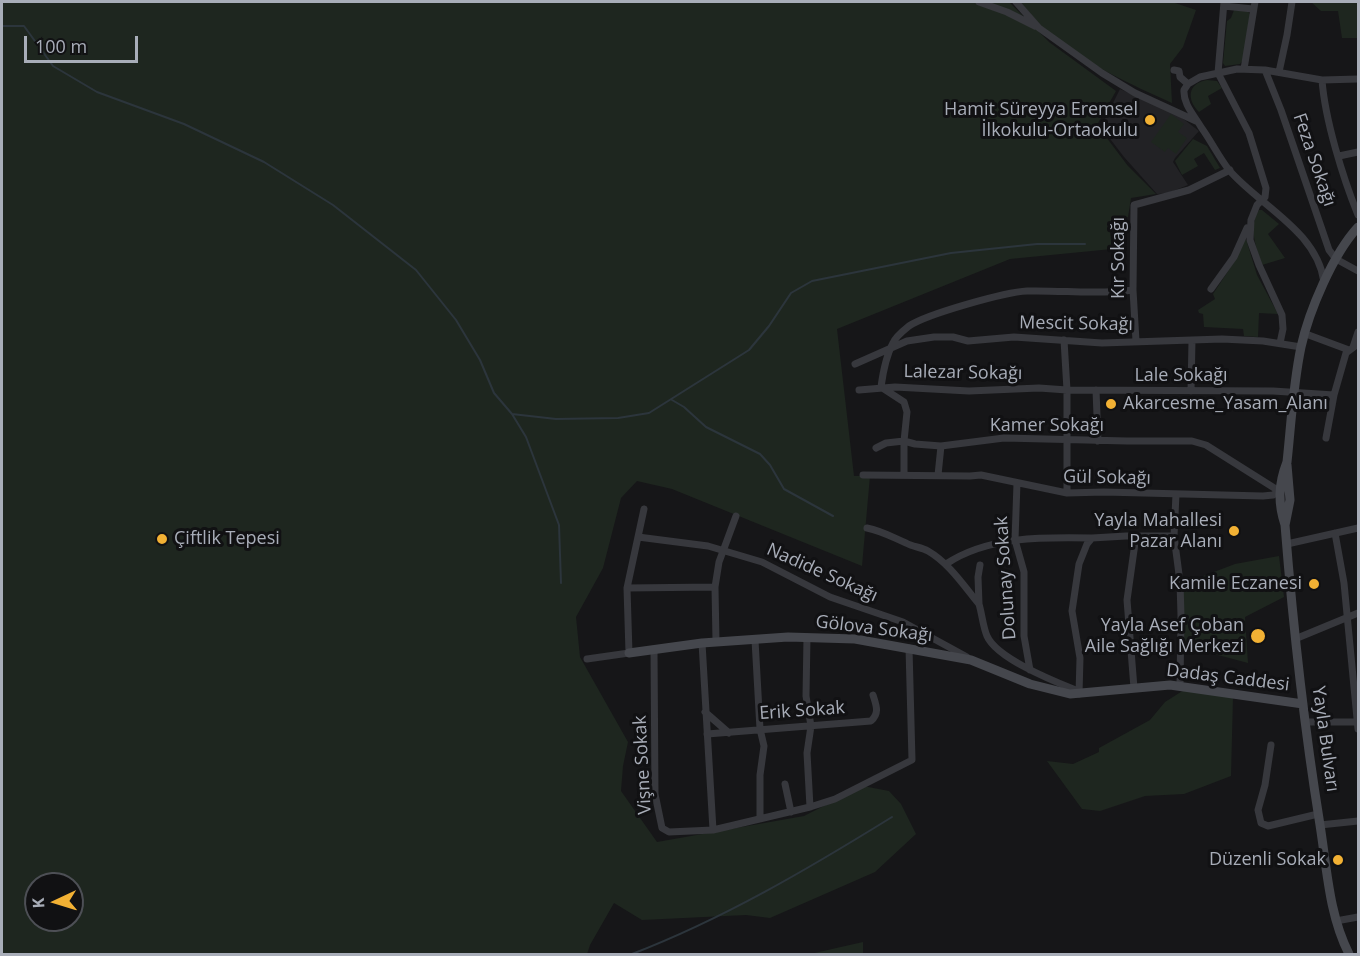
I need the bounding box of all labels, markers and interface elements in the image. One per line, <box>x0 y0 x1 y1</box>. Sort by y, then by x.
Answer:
scale bar <box>27 24 141 62</box>
text: 100 m <box>35 34 87 58</box>
place label: Hamit Süreyya Eremsel İlkokulu-Ortaokulu <box>944 99 1138 142</box>
street label: Feza Sokağı <box>1288 111 1340 209</box>
marker: Hamit Süreyya Eremsel İlkokulu-Ortaokulu <box>1143 113 1157 127</box>
street label: Kır Sokağı <box>1108 217 1130 299</box>
street label: Mescit Sokağı <box>1019 312 1133 336</box>
street label: Lalezar Sokağı <box>903 361 1023 385</box>
street label: Lale Sokağı <box>1134 365 1228 387</box>
place label: Akarcesme_Yasam_Alanı <box>1123 393 1328 415</box>
marker: Akarcesme_Yasam_Alanı <box>1104 397 1118 411</box>
street label: Kamer Sokağı <box>990 415 1104 437</box>
street label: Gül Sokağı <box>1063 466 1151 490</box>
place label: Yayla Mahallesi Pazar Alanı <box>1094 510 1222 552</box>
street label: Dolunay Sokak <box>991 515 1021 641</box>
marker: Yayla Mahallesi Pazar Alanı <box>1227 524 1241 538</box>
place label: Çiftlik Tepesi <box>174 528 280 550</box>
marker: Çiftlik Tepesi <box>155 532 169 546</box>
street label: Nadide Sokağı <box>763 539 881 607</box>
place label: Kamile Eczanesi <box>1169 573 1302 595</box>
marker: Kamile Eczanesi <box>1307 577 1321 591</box>
street label: Gölova Sokağı <box>814 611 934 647</box>
place label: Yayla Asef Çoban Aile Sağlığı Merkezi <box>1085 615 1244 658</box>
marker: Yayla Asef Çoban Aile Sağlığı Merkezi <box>1249 627 1267 645</box>
street label: Dadaş Caddesi <box>1165 660 1291 696</box>
street label: Yayla Bulvarı <box>1307 685 1343 793</box>
street label: Erik Sokak <box>759 697 845 725</box>
street label: Vişne Sokak <box>630 715 656 815</box>
place label: Düzenli Sokak <box>1209 849 1326 871</box>
marker: Düzenli Sokak <box>1331 853 1345 867</box>
north arrow <box>24 872 84 932</box>
text: K <box>27 897 49 909</box>

